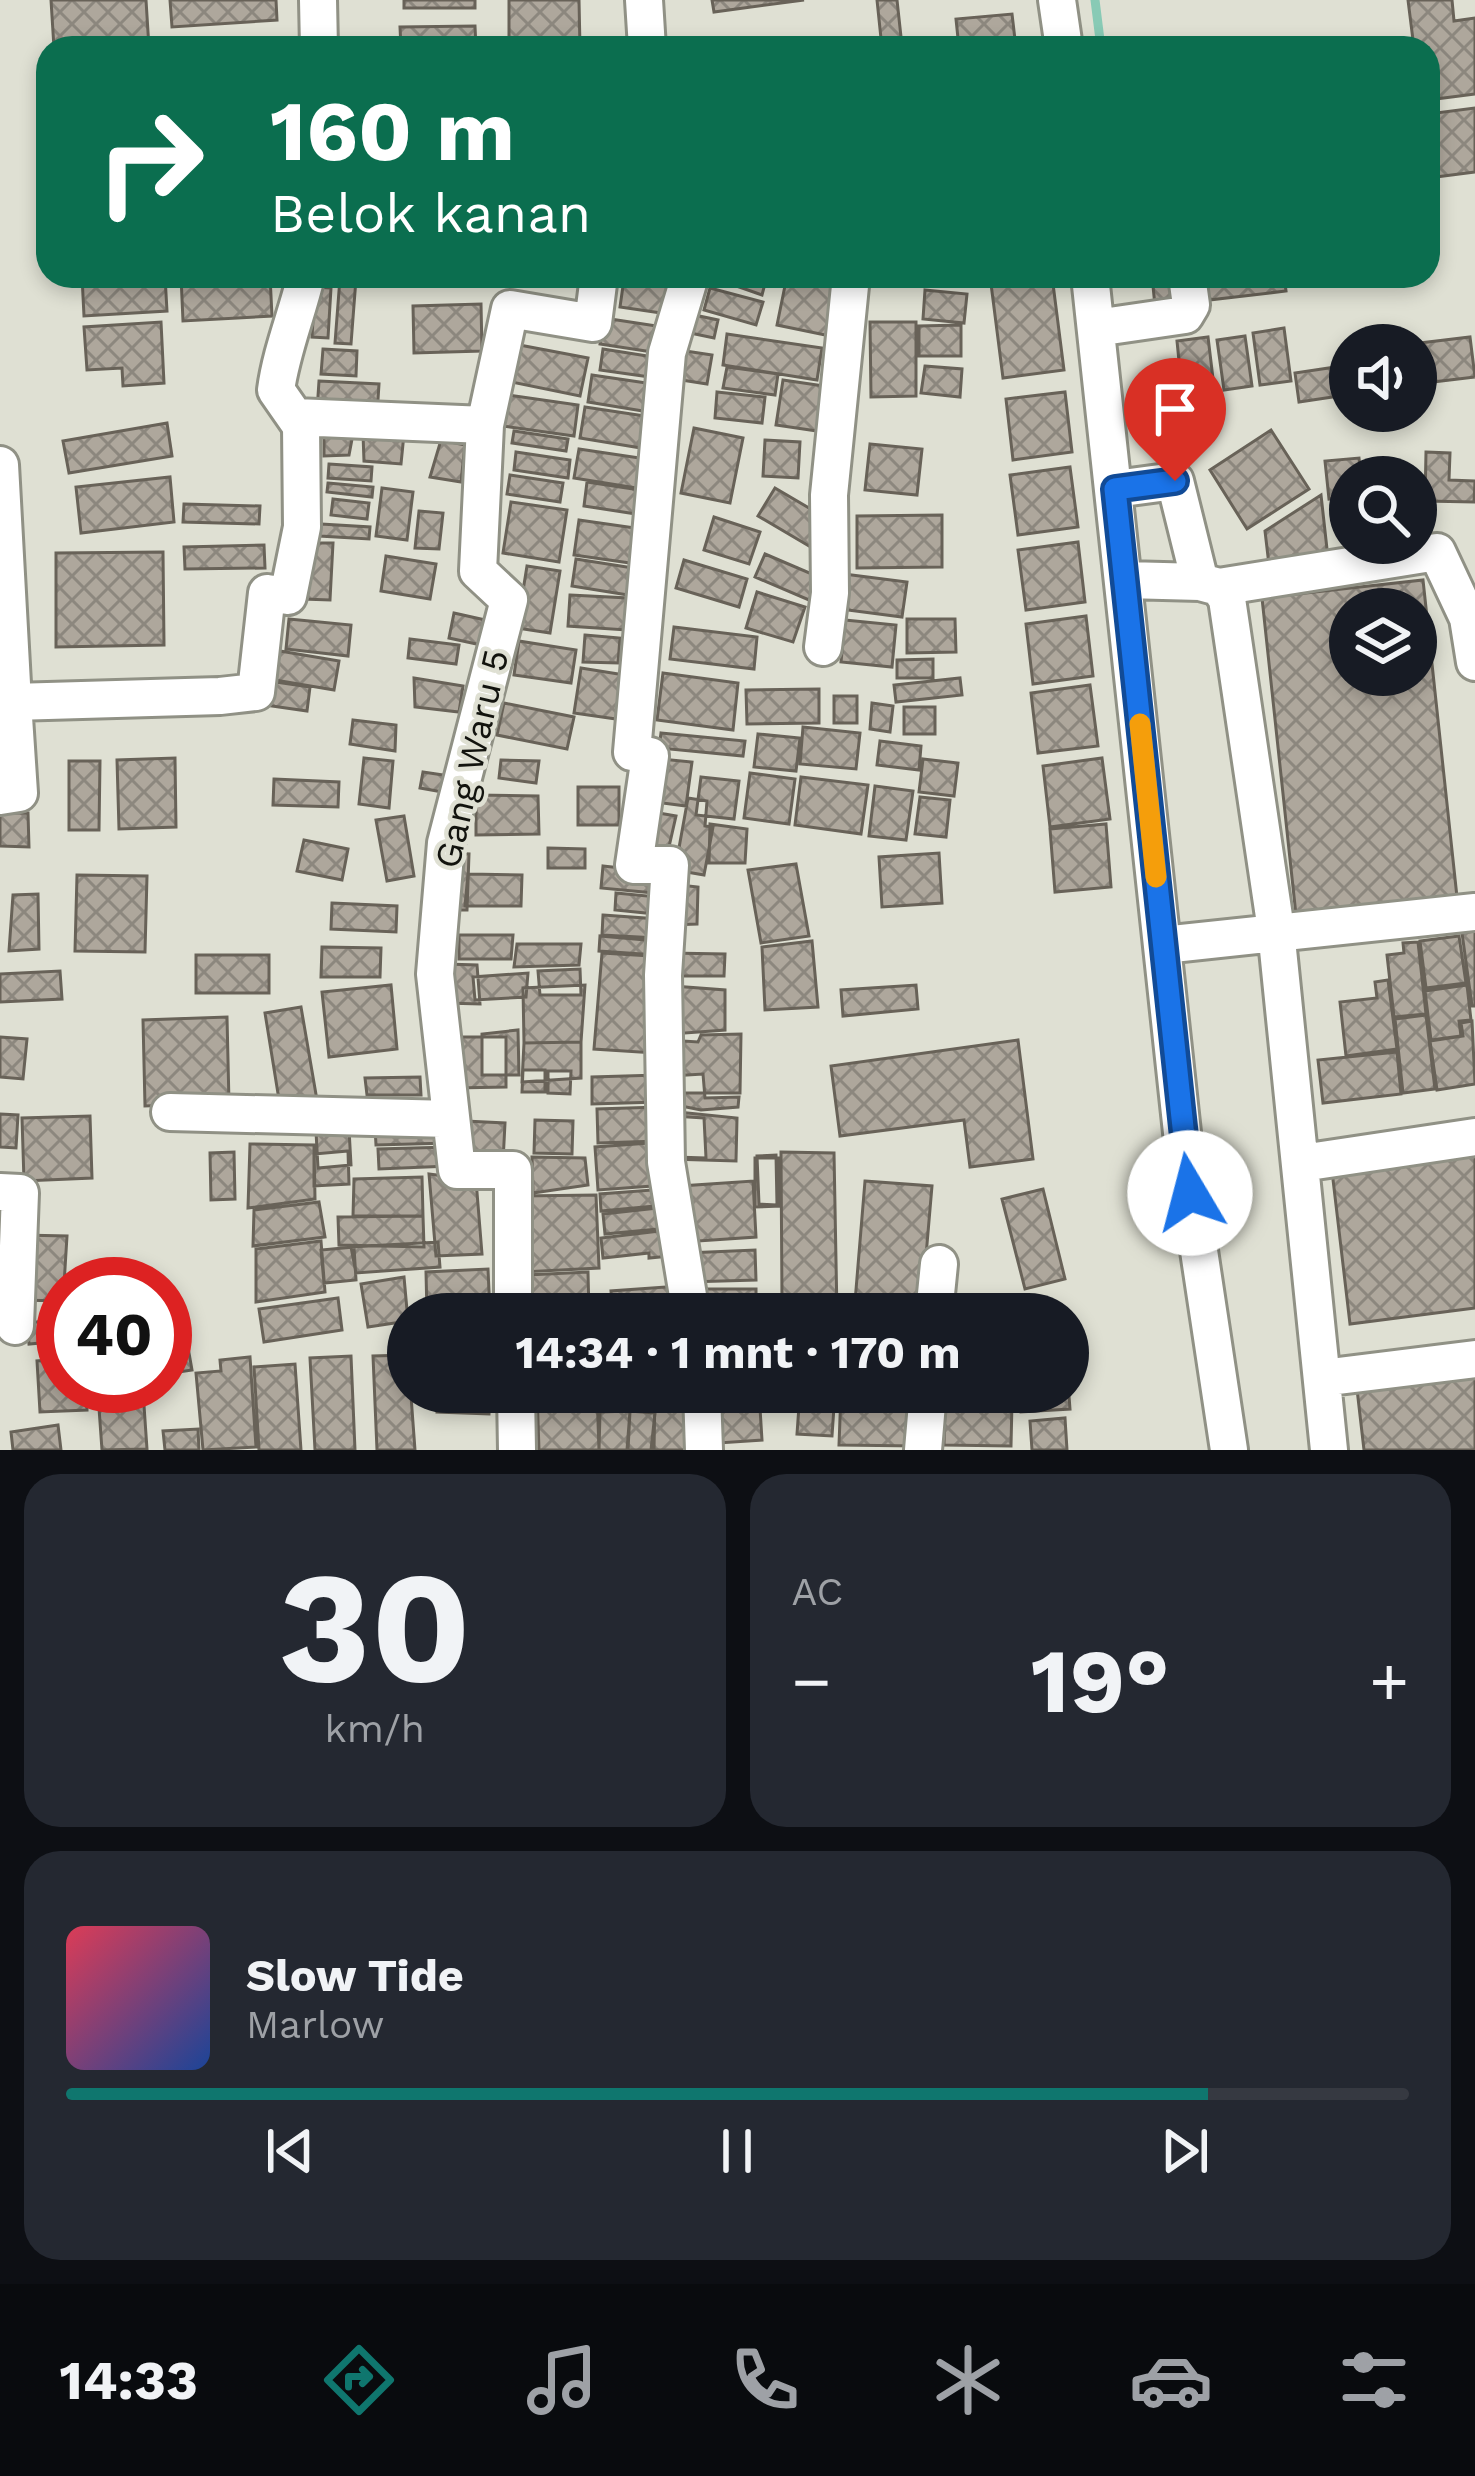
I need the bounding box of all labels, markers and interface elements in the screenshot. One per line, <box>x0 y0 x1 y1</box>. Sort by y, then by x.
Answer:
text: 160 m <box>270 82 515 180</box>
icon: right <box>72 84 228 240</box>
text: Belok kanan <box>270 182 591 245</box>
map controls <box>1329 324 1437 696</box>
button: sound <box>1329 324 1437 432</box>
pin <box>1124 358 1226 481</box>
icon: arrive <box>1142 376 1208 442</box>
button: search <box>1329 456 1437 564</box>
button: layers <box>1329 588 1437 696</box>
street label: Gang Waru 5 <box>426 646 518 872</box>
position arrow <box>1127 1130 1253 1256</box>
speed limit sign: 40 <box>36 1257 192 1413</box>
text: 14:34 · 1 mnt · 170 m <box>515 1326 961 1379</box>
text: 30 <box>278 1536 471 1719</box>
text: AC <box>792 1569 843 1614</box>
text: 19° <box>1031 1628 1170 1734</box>
text: − <box>792 1643 831 1720</box>
text: + <box>1369 1643 1409 1720</box>
text: km/h <box>325 1706 425 1751</box>
text: Slow Tide <box>246 1949 464 2002</box>
text: Marlow <box>246 2002 384 2047</box>
icon: previous <box>257 2118 323 2184</box>
icon: pause <box>704 2118 770 2184</box>
icon: next <box>1152 2118 1218 2184</box>
icon: directions <box>317 2338 401 2422</box>
icon: music <box>520 2338 604 2422</box>
icon: phone <box>723 2338 807 2422</box>
icon: climate <box>926 2338 1010 2422</box>
icon: car <box>1129 2338 1213 2422</box>
icon: filters <box>1332 2338 1416 2422</box>
text: 14:33 <box>59 2349 198 2412</box>

